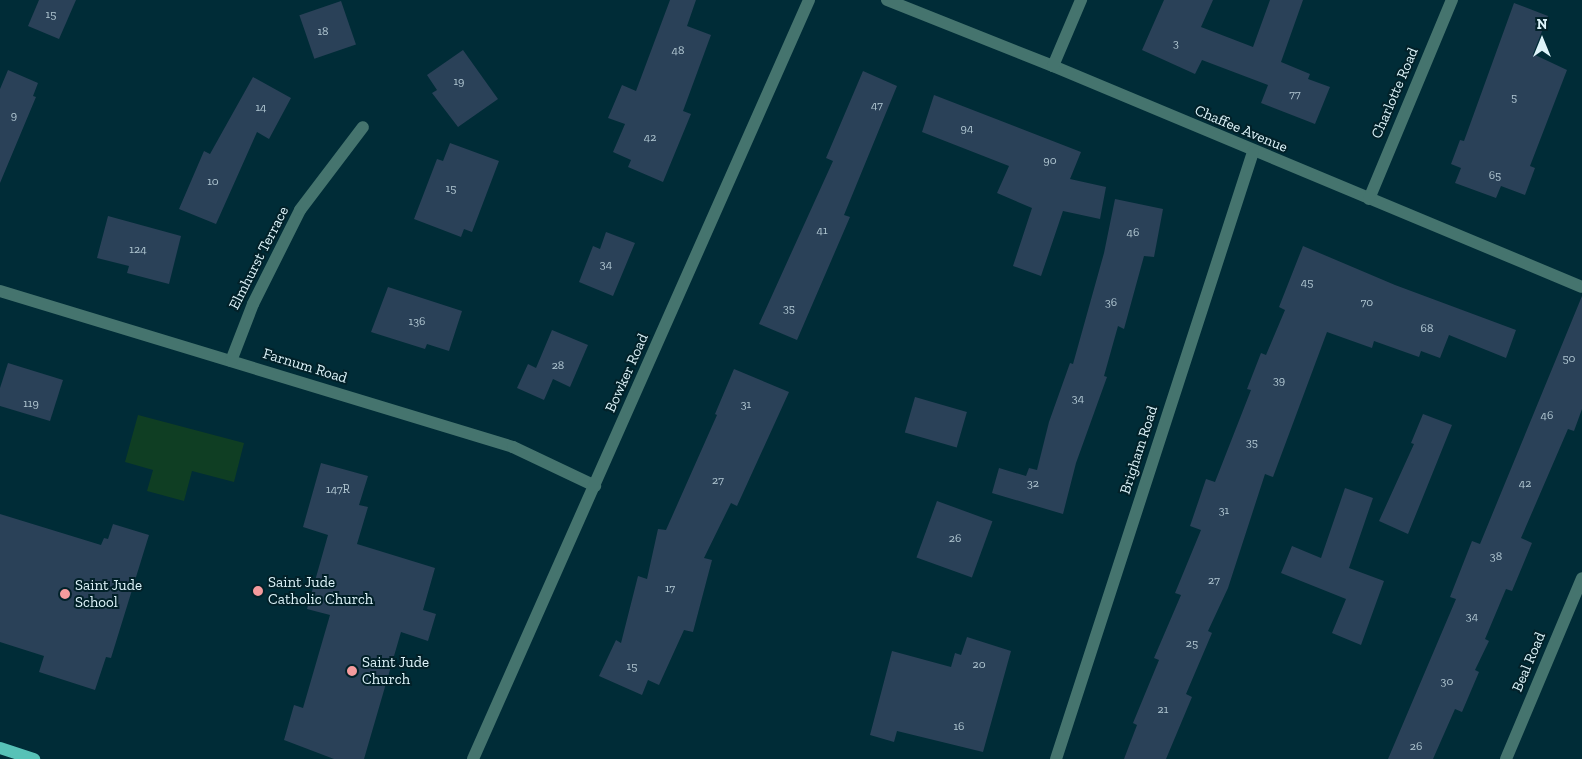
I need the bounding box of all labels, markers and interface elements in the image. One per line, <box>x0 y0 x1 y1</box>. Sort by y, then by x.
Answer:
house number: 15 <box>46 8 56 22</box>
north arrow <box>1517 15 1567 65</box>
text: N <box>1537 16 1547 33</box>
house number: 18 <box>317 25 329 39</box>
house number: 3 <box>1173 37 1179 51</box>
house number: 48 <box>672 44 684 58</box>
street label: Charlotte Road <box>1368 45 1422 141</box>
house number: 19 <box>454 75 464 89</box>
house number: 77 <box>1289 88 1301 102</box>
house number: 5 <box>1511 91 1517 105</box>
house number: 47 <box>871 99 883 113</box>
house number: 14 <box>255 101 267 115</box>
street label: Chaffee Avenue <box>1192 101 1290 157</box>
house number: 9 <box>11 109 17 123</box>
house number: 94 <box>961 122 973 136</box>
house number: 42 <box>644 131 656 145</box>
house number: 90 <box>1043 154 1057 168</box>
house number: 65 <box>1489 169 1501 183</box>
house number: 10 <box>207 175 219 189</box>
house number: 15 <box>446 182 456 196</box>
street label: Elmhurst Terrace <box>225 203 293 313</box>
house number: 41 <box>816 224 828 238</box>
house number: 46 <box>1127 226 1139 240</box>
house number: 124 <box>129 243 147 257</box>
house number: 34 <box>600 258 612 272</box>
house number: 45 <box>1301 276 1313 290</box>
house number: 36 <box>1105 296 1117 310</box>
house number: 70 <box>1361 296 1373 310</box>
house number: 35 <box>783 302 795 316</box>
house number: 136 <box>409 315 425 329</box>
house number: 68 <box>1421 322 1433 336</box>
street label: Bowker Road <box>602 331 652 415</box>
street label: Farnum Road <box>261 345 349 387</box>
house number: 50 <box>1562 352 1576 366</box>
house number: 28 <box>552 359 564 373</box>
house number: 39 <box>1273 374 1285 388</box>
house number: 34 <box>1072 392 1084 406</box>
house number: 119 <box>23 397 39 411</box>
house number: 31 <box>741 398 751 412</box>
street label: Brigham Road <box>1116 403 1162 497</box>
house number: 46 <box>1541 409 1553 423</box>
house number: 35 <box>1246 436 1258 450</box>
house number: 27 <box>712 474 724 488</box>
house number: 32 <box>1027 477 1039 491</box>
house number: 42 <box>1519 477 1531 491</box>
house number: 147R <box>326 483 350 497</box>
house number: 31 <box>1219 504 1229 518</box>
house number: 26 <box>949 532 961 546</box>
house number: 38 <box>1490 550 1502 564</box>
place label: Saint Jude Catholic Church <box>268 573 373 608</box>
house number: 27 <box>1208 574 1220 588</box>
place label: Saint Jude School <box>75 576 142 611</box>
house number: 17 <box>665 582 675 596</box>
marker: Saint Jude Catholic Church <box>252 585 264 597</box>
marker: Saint Jude School <box>59 588 71 600</box>
house number: 34 <box>1466 610 1478 624</box>
street label: Beal Road <box>1508 629 1550 695</box>
house number: 25 <box>1186 637 1198 651</box>
place label: Saint Jude Church <box>362 653 429 688</box>
house number: 20 <box>972 658 986 672</box>
house number: 15 <box>627 660 637 674</box>
marker: Saint Jude Church <box>346 665 358 677</box>
house number: 30 <box>1441 675 1453 689</box>
house number: 21 <box>1158 703 1168 717</box>
house number: 16 <box>954 720 964 734</box>
house number: 26 <box>1410 740 1422 754</box>

